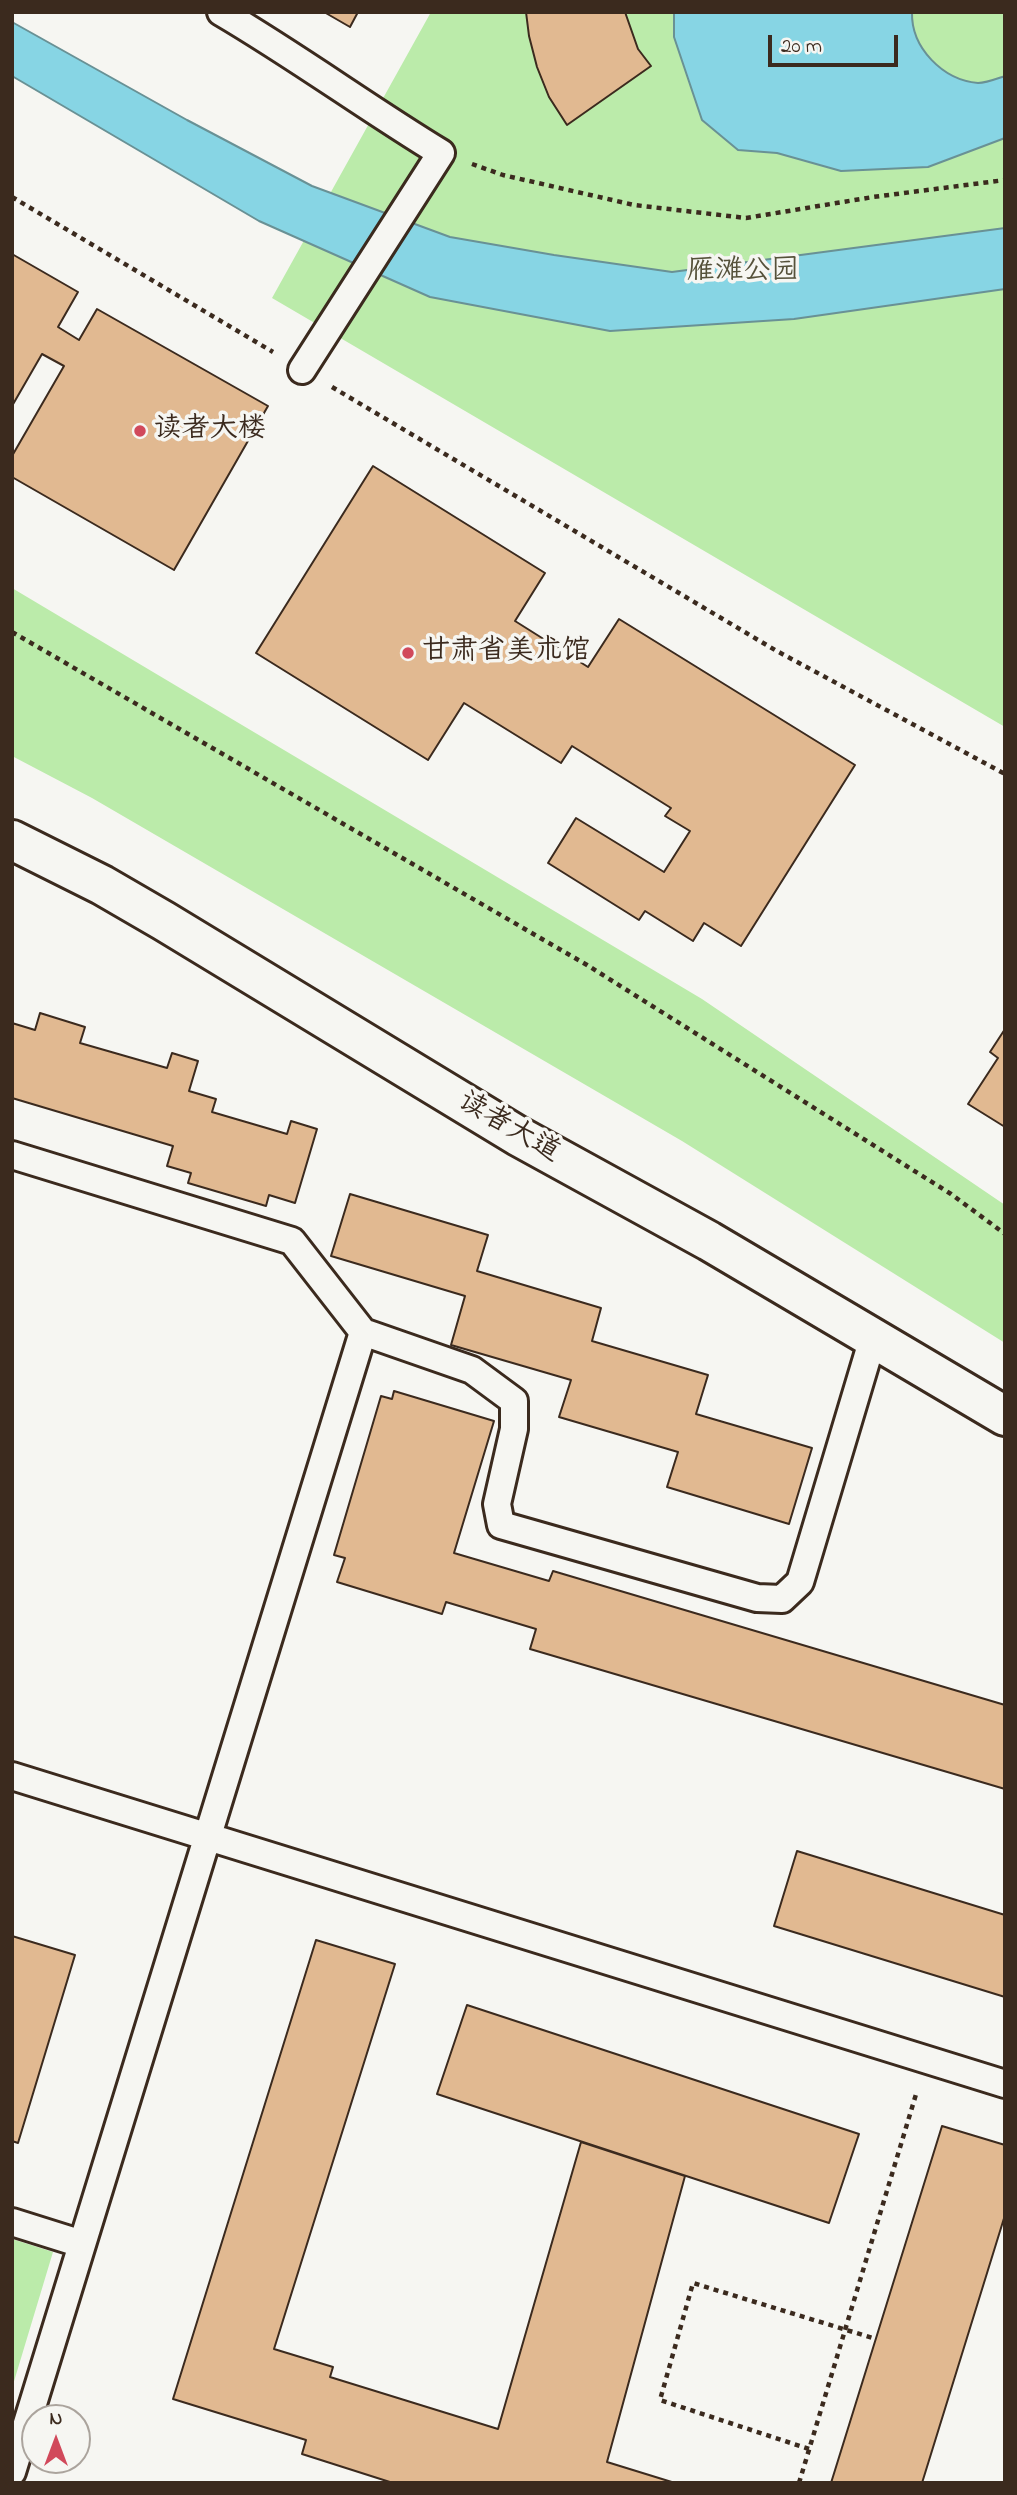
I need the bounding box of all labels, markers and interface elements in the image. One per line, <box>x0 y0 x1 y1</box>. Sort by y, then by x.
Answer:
scale bar <box>772 21 902 65</box>
text: 20 m <box>781 32 822 62</box>
park label: 雁滩公园 <box>687 256 799 290</box>
place label: 读者大楼 <box>154 414 266 448</box>
marker: 读者大楼 <box>132 423 148 439</box>
place label: 甘肃省美术馆 <box>422 636 590 670</box>
marker: 甘肃省美术馆 <box>400 645 416 661</box>
street label: 读者大道 <box>451 1086 565 1172</box>
north arrow <box>21 2404 91 2474</box>
text: N <box>50 2406 62 2433</box>

